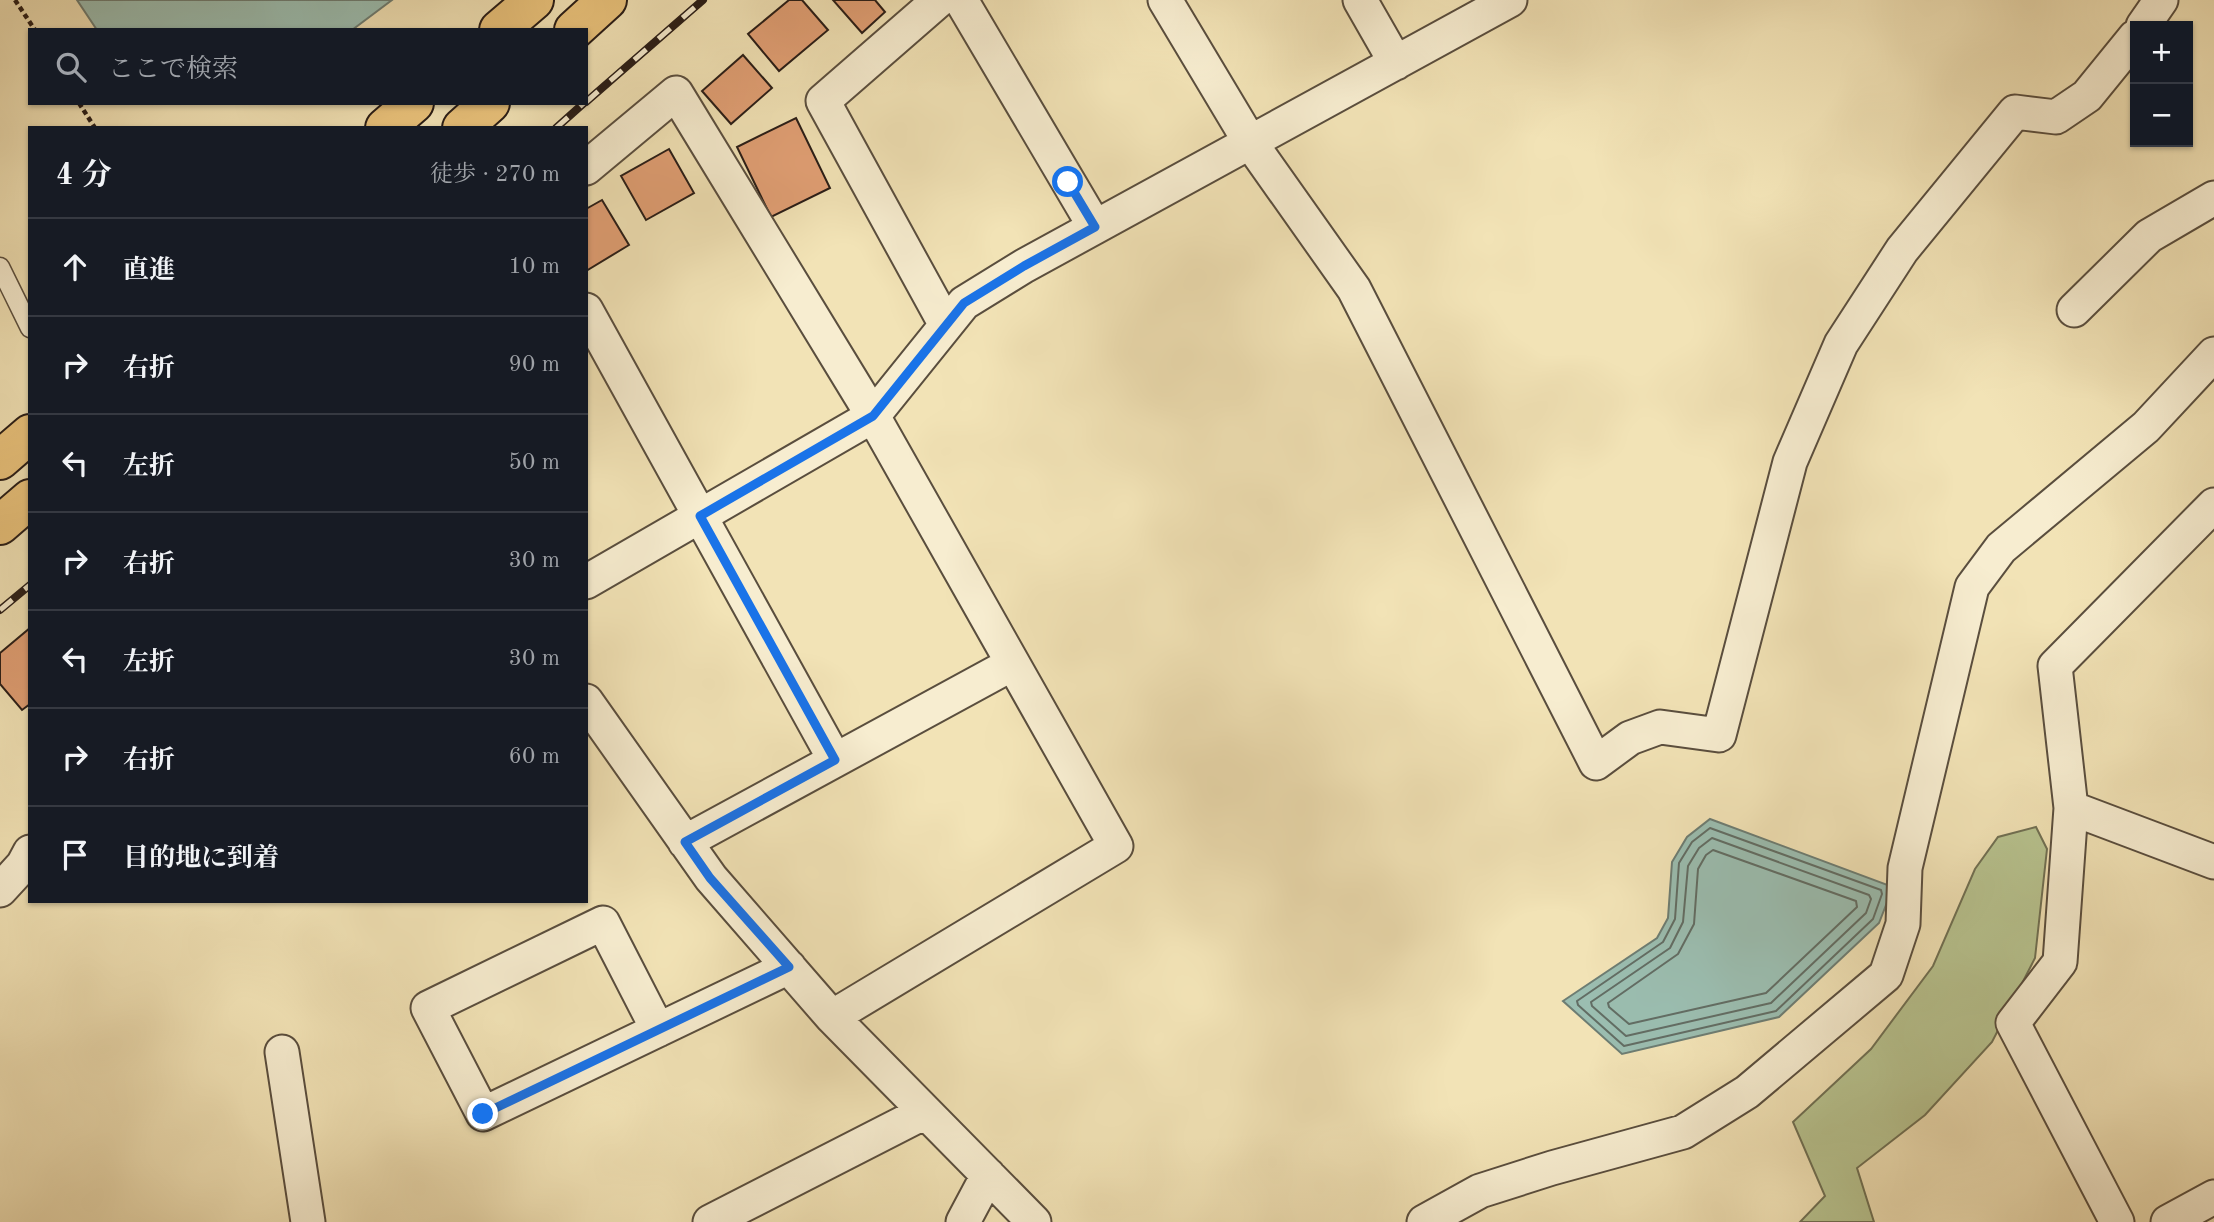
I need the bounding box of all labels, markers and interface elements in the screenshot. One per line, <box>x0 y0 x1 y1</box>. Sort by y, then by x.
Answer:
map controls <box>2130 21 2193 147</box>
button: + <box>2130 21 2193 84</box>
search box <box>28 28 588 105</box>
icon: search <box>52 48 90 86</box>
text: ここで検索 <box>108 57 238 83</box>
button: − <box>2130 84 2193 147</box>
text: 4 分 <box>56 161 112 191</box>
text: 徒歩 · 270 m <box>430 163 560 186</box>
route start <box>1052 166 1083 197</box>
icon: ahead <box>56 248 94 286</box>
text: 10 m <box>509 255 560 278</box>
text: 直進 <box>123 258 175 284</box>
icon: right <box>56 346 94 384</box>
text: 90 m <box>509 353 560 376</box>
text: 右折 <box>123 356 175 382</box>
icon: left <box>56 444 94 482</box>
text: 50 m <box>509 451 560 474</box>
text: 左折 <box>123 454 175 480</box>
icon: right <box>56 542 94 580</box>
text: 30 m <box>509 549 560 572</box>
text: 右折 <box>123 552 175 578</box>
icon: left <box>56 640 94 678</box>
text: 30 m <box>509 647 560 670</box>
text: 左折 <box>123 650 175 676</box>
icon: right <box>56 738 94 776</box>
text: 60 m <box>509 745 560 768</box>
text: 右折 <box>123 748 175 774</box>
icon: arrive <box>56 836 94 874</box>
text: 目的地に到着 <box>123 846 279 872</box>
route end <box>467 1098 498 1129</box>

